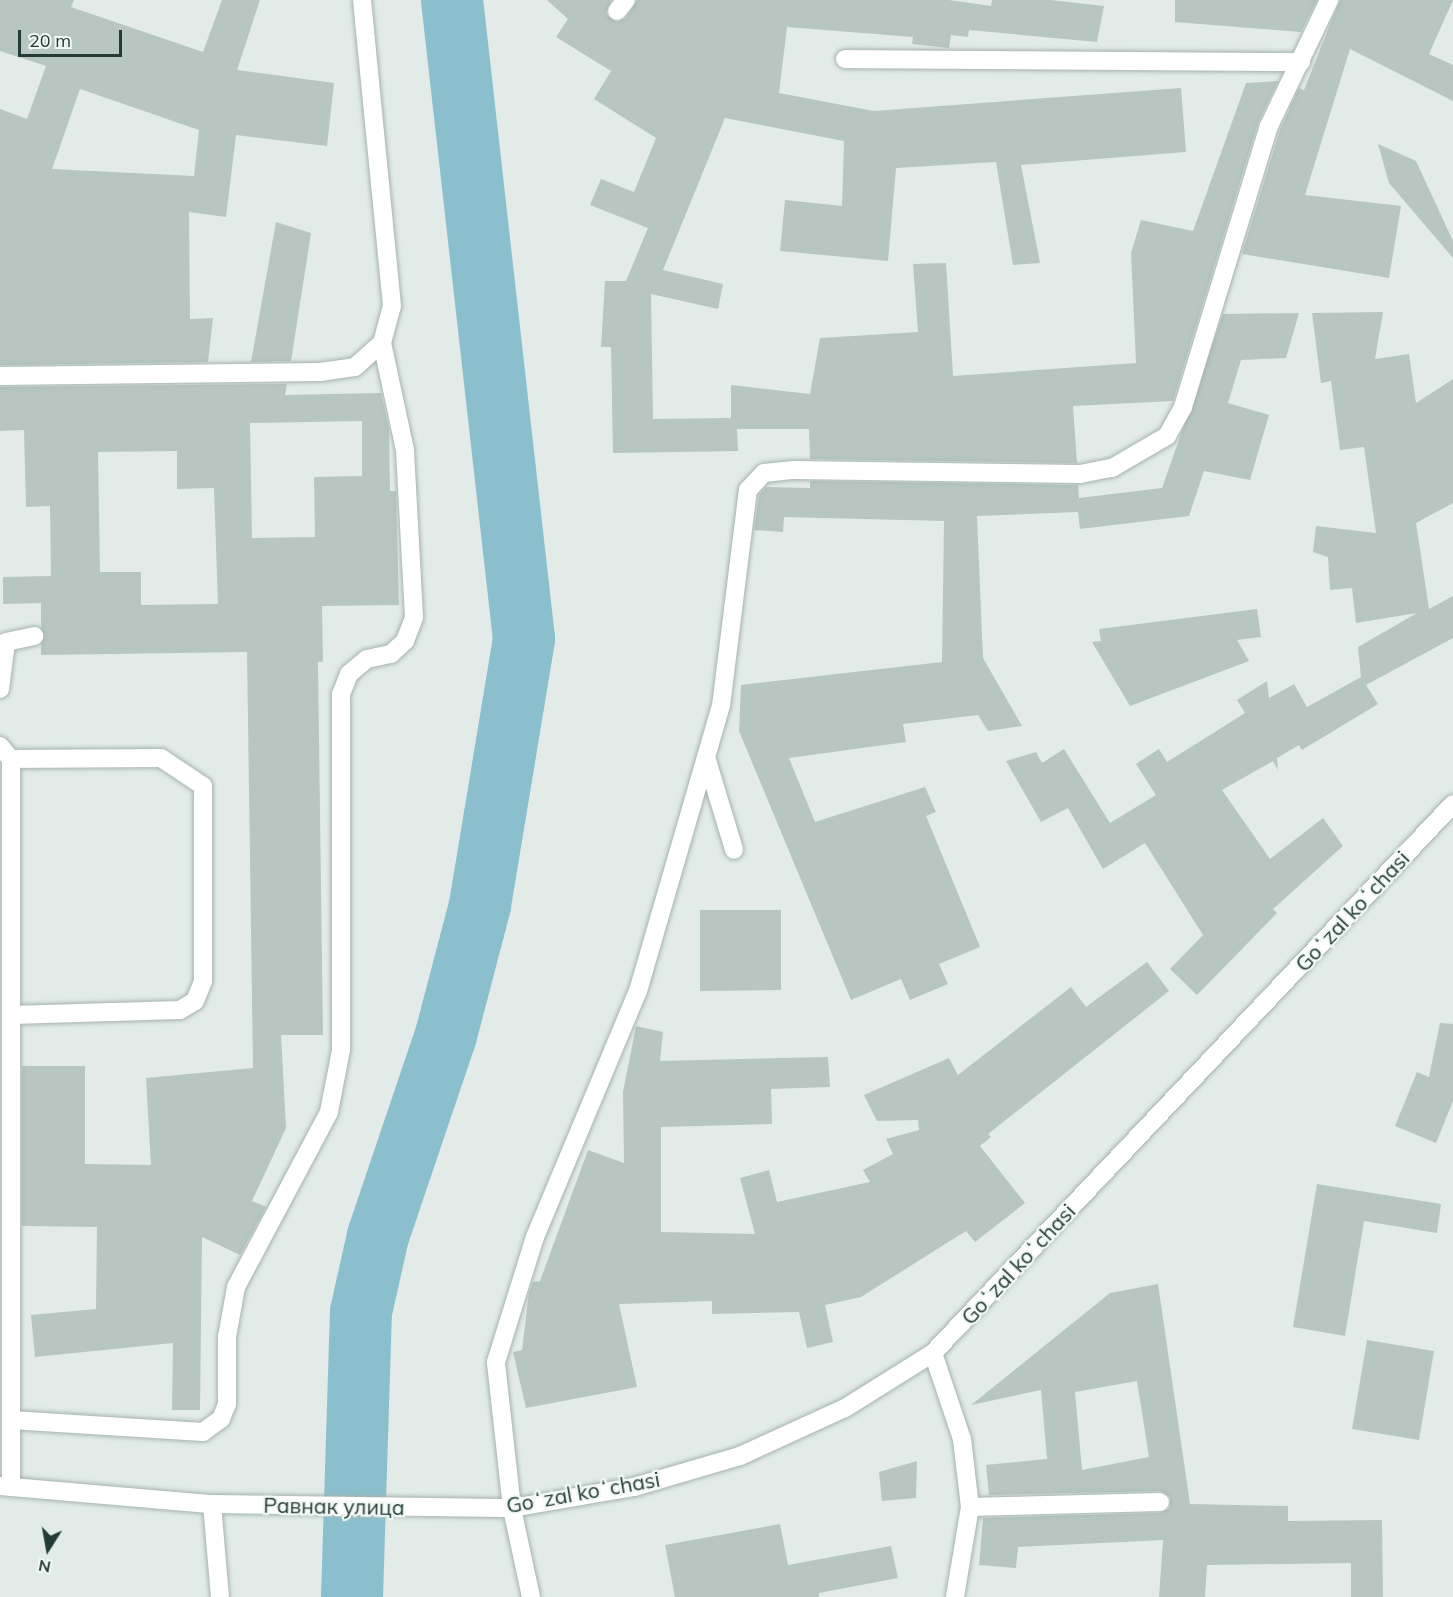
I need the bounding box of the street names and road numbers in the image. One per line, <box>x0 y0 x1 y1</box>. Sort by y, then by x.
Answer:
street label: Goʻzal koʻchasi <box>1290 846 1414 976</box>
street label: Goʻzal koʻchasi <box>956 1199 1080 1329</box>
street label: Goʻzal koʻchasi <box>504 1466 662 1518</box>
street label: Равнак улица <box>263 1492 405 1520</box>

